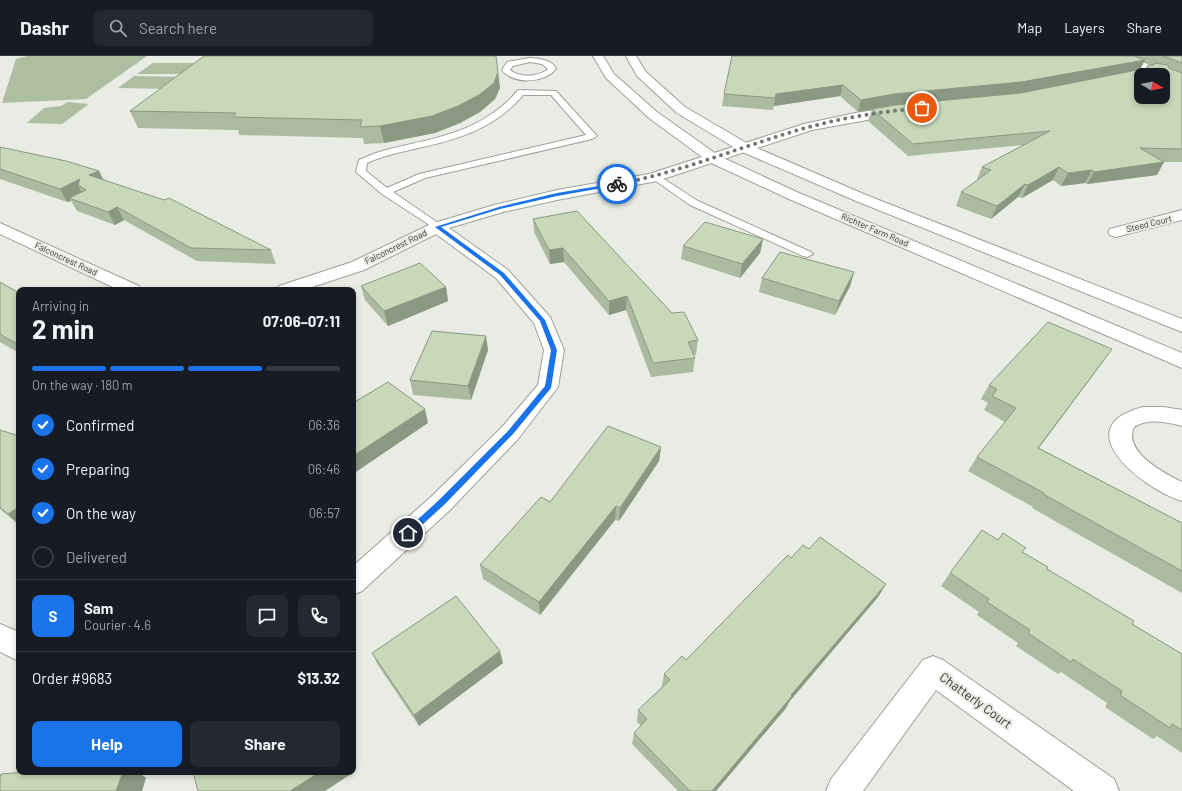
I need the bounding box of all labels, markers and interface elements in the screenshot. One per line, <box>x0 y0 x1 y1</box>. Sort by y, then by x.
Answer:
search box <box>93 10 373 46</box>
text: Dashr <box>20 16 69 39</box>
icon: search <box>107 17 129 39</box>
text: Search here <box>139 19 217 37</box>
text: Map <box>1017 19 1042 36</box>
text: Layers <box>1064 19 1105 36</box>
text: Share <box>1127 19 1162 36</box>
north arrow <box>1134 68 1170 104</box>
map controls <box>1134 68 1170 104</box>
pin <box>905 91 939 125</box>
icon: bag <box>911 97 933 119</box>
courier <box>597 164 637 204</box>
icon: bike <box>606 173 628 195</box>
street label: Richter Farm Road <box>840 210 911 249</box>
street label: Steed Court <box>1125 213 1173 234</box>
street label: Falconcrest Road <box>363 227 429 266</box>
street label: Falconcrest Road <box>33 239 99 278</box>
text: Arriving in <box>32 298 89 314</box>
text: 07:06–07:11 <box>263 312 340 330</box>
text: 2 min <box>32 313 94 344</box>
text: On the way · 180 m <box>32 377 133 393</box>
icon: check <box>32 414 54 436</box>
text: Confirmed <box>66 416 134 434</box>
text: 06:36 <box>308 417 340 433</box>
icon: check <box>32 458 54 480</box>
text: Preparing <box>66 460 130 478</box>
text: 06:46 <box>308 461 340 477</box>
icon: check <box>32 502 54 524</box>
text: On the way <box>66 504 136 522</box>
text: 06:57 <box>309 505 340 521</box>
pin <box>391 516 425 550</box>
icon: home <box>397 522 419 544</box>
text: Delivered <box>66 548 127 566</box>
button: chat <box>246 595 288 637</box>
button: phone <box>298 595 340 637</box>
text: Sam <box>84 599 113 617</box>
text: S <box>49 607 57 625</box>
text: Courier · 4.6 <box>84 617 151 633</box>
street label: Chatterly Court <box>937 668 1015 732</box>
text: Order #9683 <box>32 669 112 687</box>
text: $13.32 <box>297 669 340 687</box>
button: Help <box>32 721 182 767</box>
button: Share <box>190 721 340 767</box>

